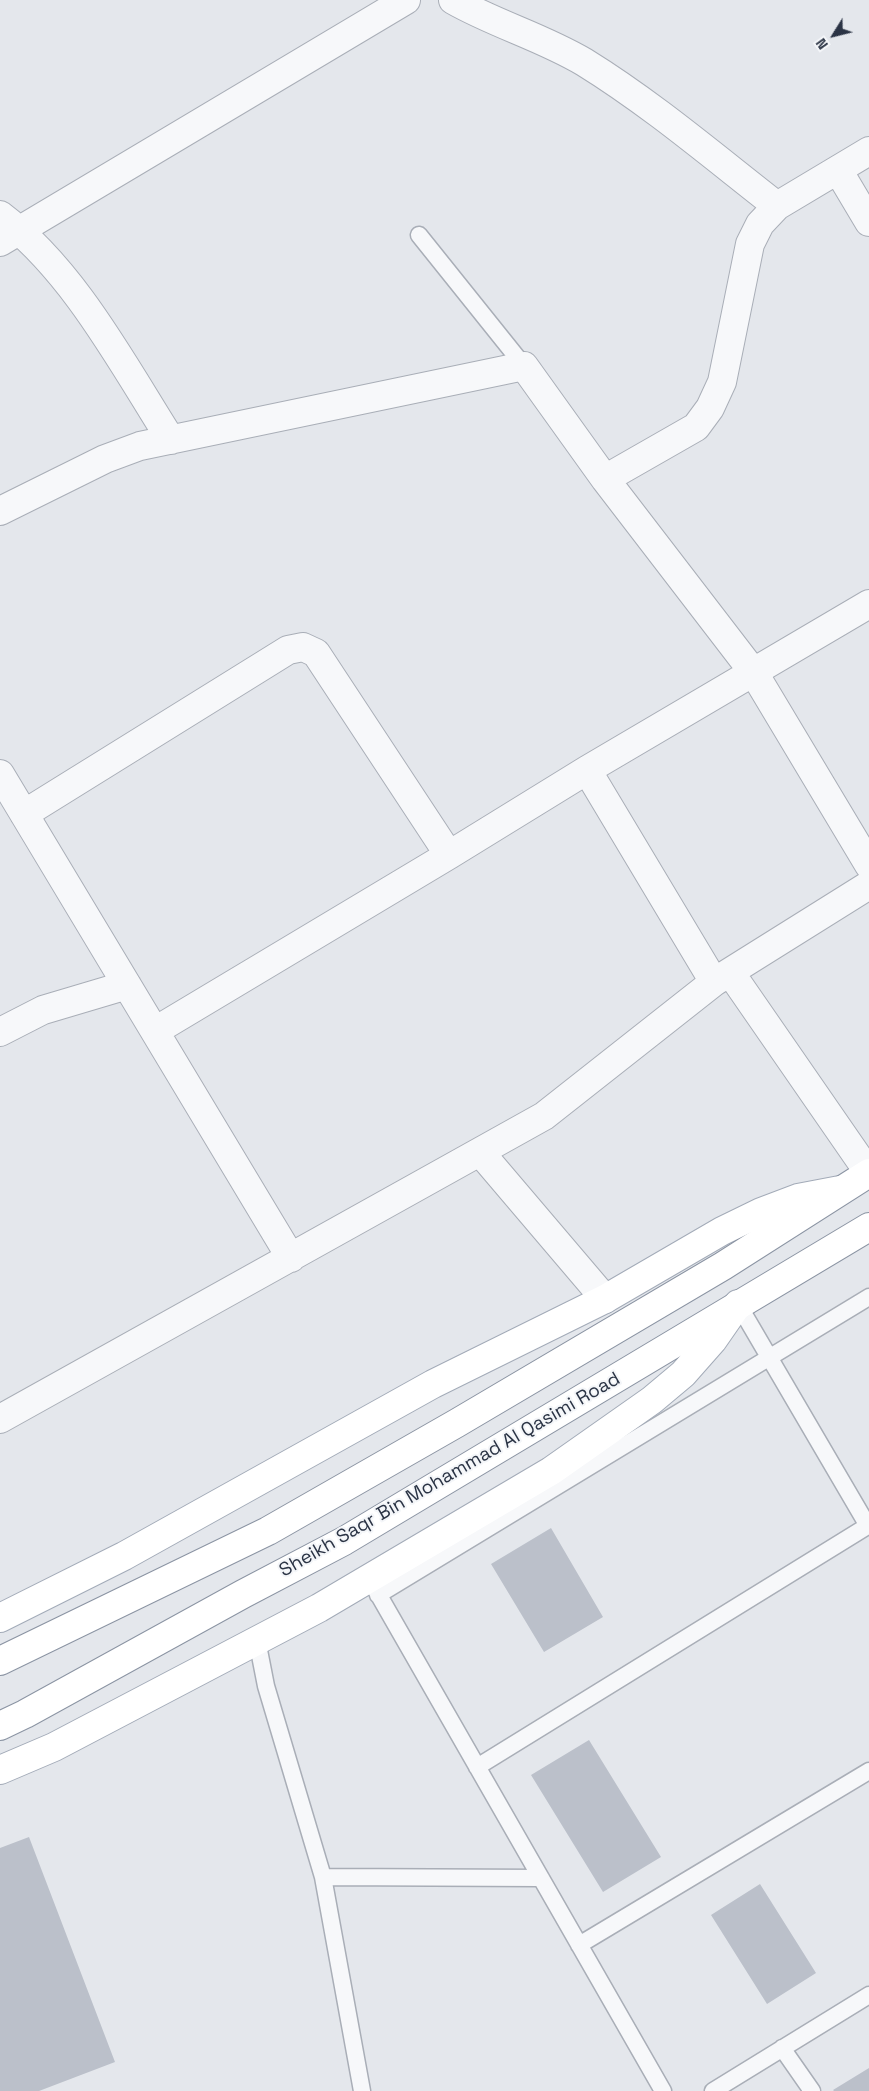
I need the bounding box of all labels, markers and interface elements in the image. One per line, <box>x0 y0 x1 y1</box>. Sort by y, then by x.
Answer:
north arrow <box>809 10 859 60</box>
text: N <box>812 35 832 53</box>
street label: Sheikh Saqr Bin Mohammad Al Qasimi Road <box>276 1368 624 1582</box>

